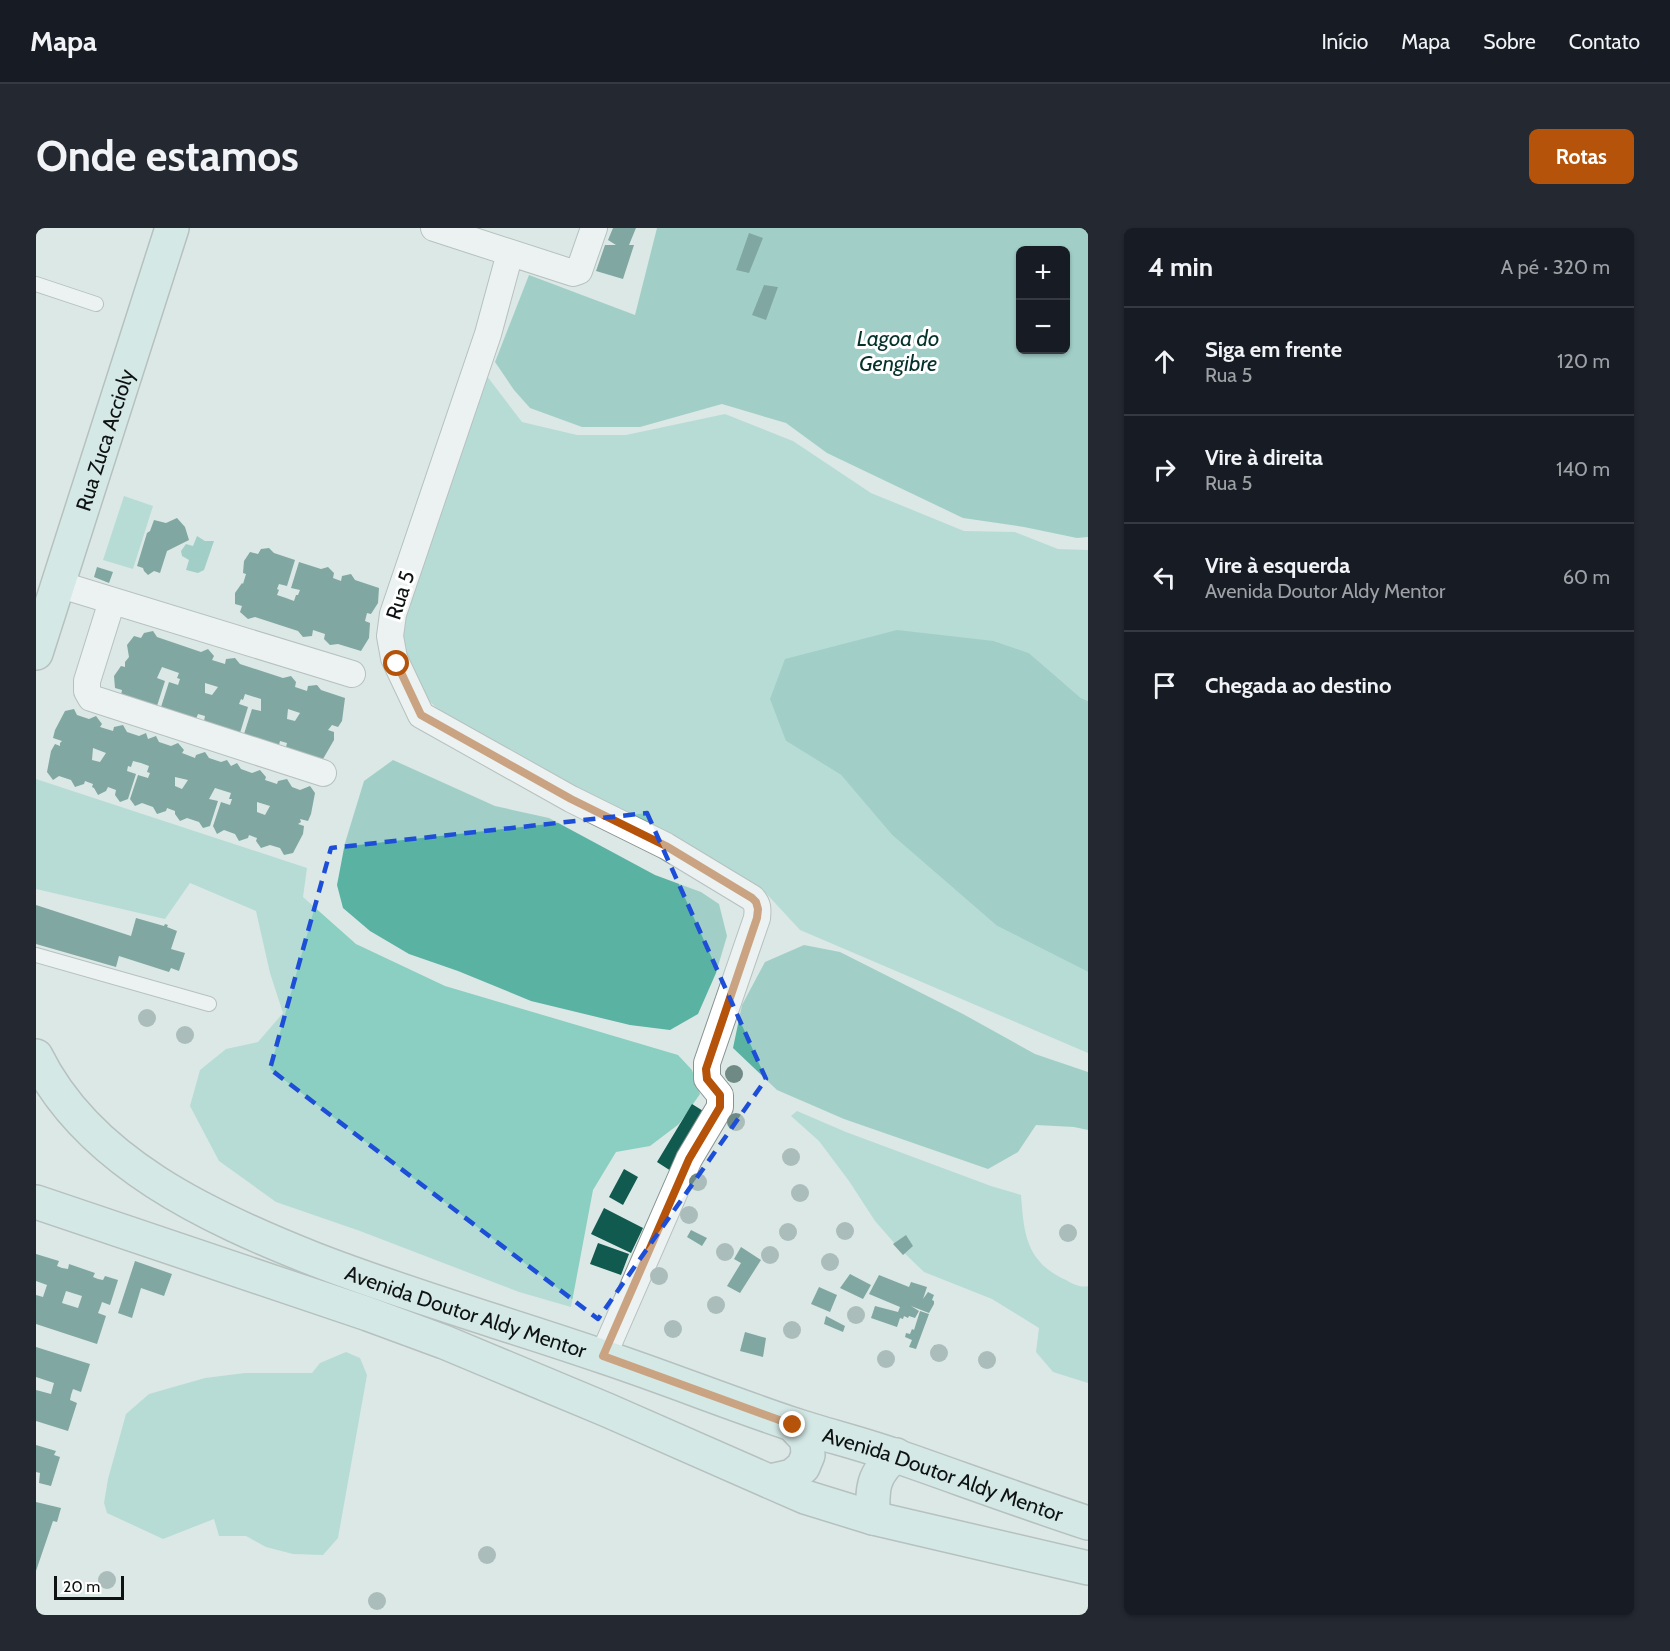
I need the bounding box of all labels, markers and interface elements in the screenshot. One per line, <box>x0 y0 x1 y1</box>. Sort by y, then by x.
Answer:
text: Mapa <box>30 24 97 58</box>
text: Início <box>1321 29 1368 54</box>
text: Mapa <box>1401 29 1450 54</box>
text: Sobre <box>1483 29 1536 54</box>
text: Contato <box>1569 29 1640 54</box>
button: Rotas <box>1529 129 1634 184</box>
text: Onde estamos <box>36 130 299 182</box>
map controls <box>1016 246 1070 354</box>
button: + <box>1016 246 1070 300</box>
text: 4 min <box>1148 251 1213 283</box>
text: A pé · 320 m <box>1501 255 1610 279</box>
button: − <box>1016 300 1070 354</box>
water label: Lagoa do Gengibre <box>857 325 939 377</box>
text: Siga em frente <box>1205 336 1342 363</box>
icon: ahead <box>1148 345 1181 378</box>
text: 120 m <box>1557 349 1610 373</box>
text: Rua 5 <box>1205 363 1252 387</box>
street label: Rua Zuca Accioly <box>70 365 139 514</box>
text: Vire à direita <box>1205 444 1323 471</box>
icon: right <box>1148 453 1181 486</box>
text: 140 m <box>1556 457 1610 481</box>
text: Rua 5 <box>1205 471 1252 495</box>
text: Vire à esquerda <box>1205 552 1350 579</box>
icon: left <box>1148 561 1181 594</box>
text: 60 m <box>1563 565 1610 589</box>
street label: Rua 5 <box>380 568 420 622</box>
text: Avenida Doutor Aldy Mentor <box>1205 579 1445 603</box>
route start <box>383 650 409 676</box>
icon: arrive <box>1148 669 1181 702</box>
text: Chegada ao destino <box>1205 672 1391 699</box>
street label: Avenida Doutor Aldy Mentor <box>342 1259 590 1363</box>
route end <box>779 1411 805 1437</box>
street label: Avenida Doutor Aldy Mentor <box>820 1422 1067 1526</box>
scale bar <box>54 1573 124 1600</box>
text: 20 m <box>63 1577 100 1596</box>

